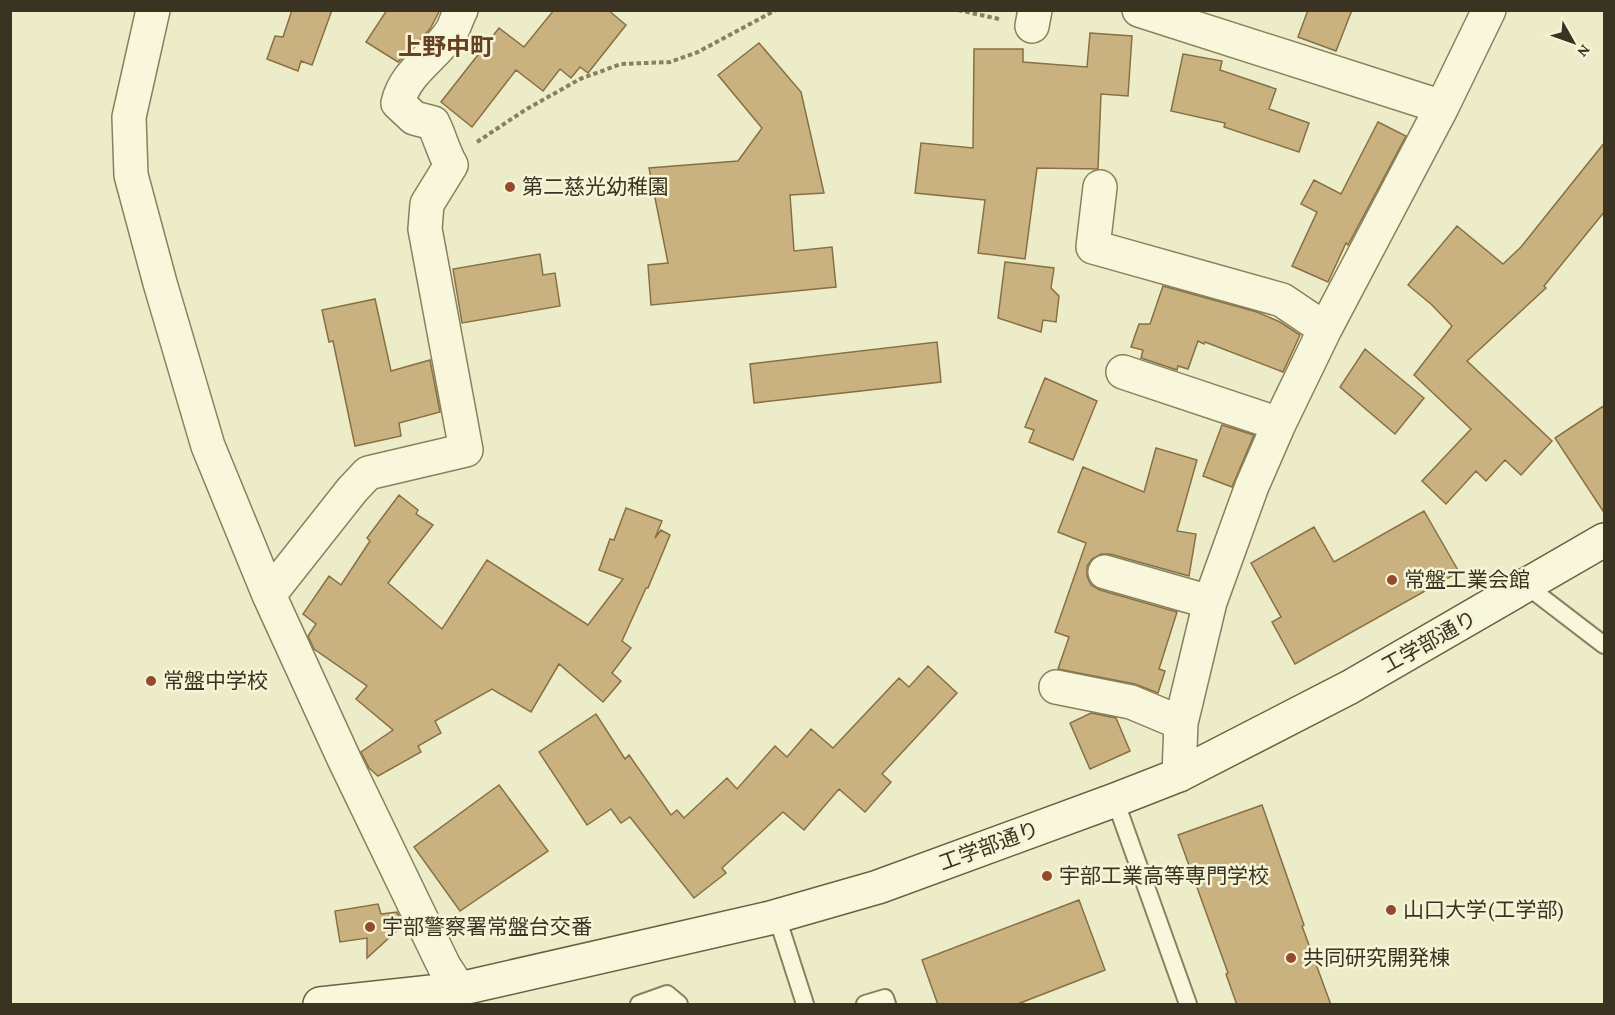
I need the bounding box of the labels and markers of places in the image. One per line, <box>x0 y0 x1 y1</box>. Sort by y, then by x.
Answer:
place label: 第二慈光幼稚園 <box>522 175 669 199</box>
marker: 第二慈光幼稚園 <box>503 180 517 194</box>
place label: 常盤工業会館 <box>1404 568 1530 592</box>
marker: 常盤工業会館 <box>1385 573 1399 587</box>
place label: 常盤中学校 <box>163 669 268 693</box>
marker: 常盤中学校 <box>144 674 158 688</box>
place label: 宇部工業高等専門学校 <box>1059 864 1269 888</box>
marker: 宇部工業高等専門学校 <box>1040 869 1054 883</box>
place label: 山口大学(工学部) <box>1403 898 1565 922</box>
marker: 山口大学(工学部) <box>1384 903 1398 917</box>
place label: 宇部警察署常盤台交番 <box>382 915 592 939</box>
marker: 宇部警察署常盤台交番 <box>363 920 377 934</box>
place label: 共同研究開発棟 <box>1303 946 1450 970</box>
marker: 共同研究開発棟 <box>1284 951 1298 965</box>

